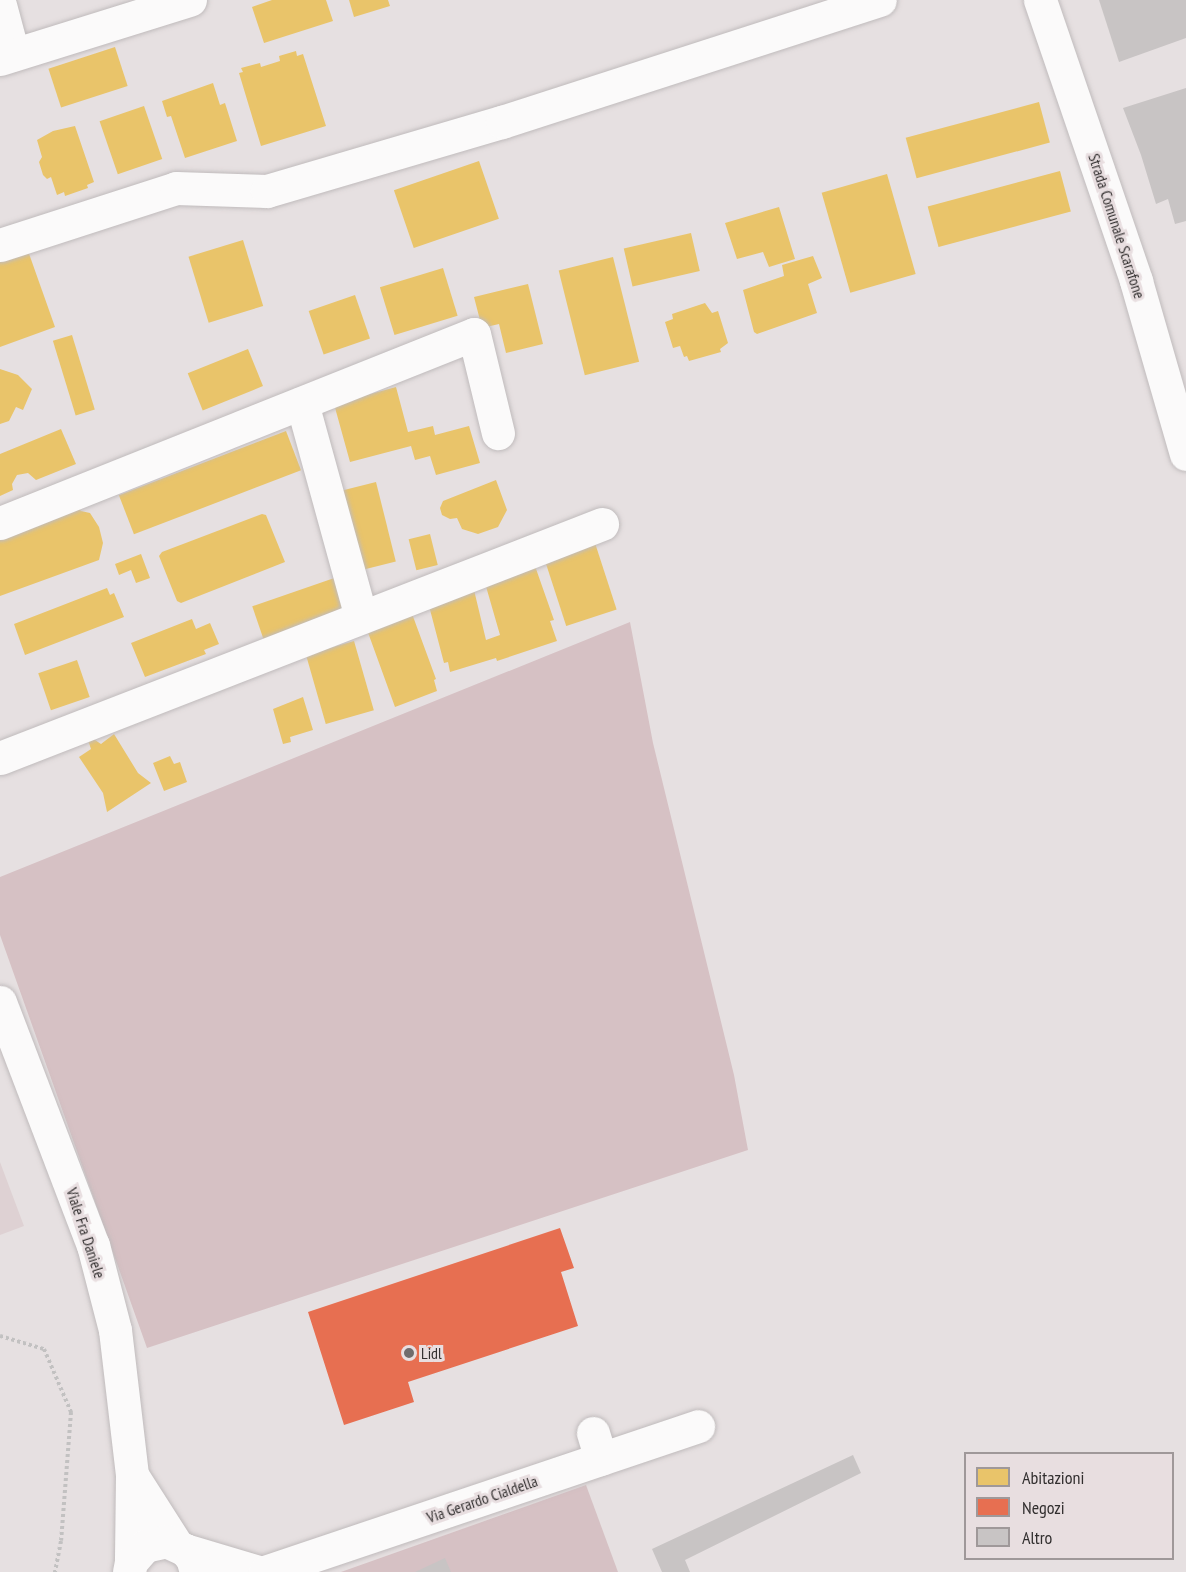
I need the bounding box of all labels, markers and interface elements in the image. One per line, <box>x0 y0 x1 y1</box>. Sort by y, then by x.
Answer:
street label: Strada Comunale Scarafone <box>1084 151 1150 301</box>
street label: Viale Fra Daniele <box>62 1185 110 1281</box>
place label: Lidl <box>421 1343 442 1363</box>
marker: Lidl <box>402 1346 416 1360</box>
legend <box>964 1452 1174 1560</box>
text: Abitazioni <box>1022 1466 1084 1489</box>
street label: Via Gerardo Cialdella <box>424 1471 540 1527</box>
text: Negozi <box>1022 1496 1065 1519</box>
text: Altro <box>1022 1526 1052 1549</box>

